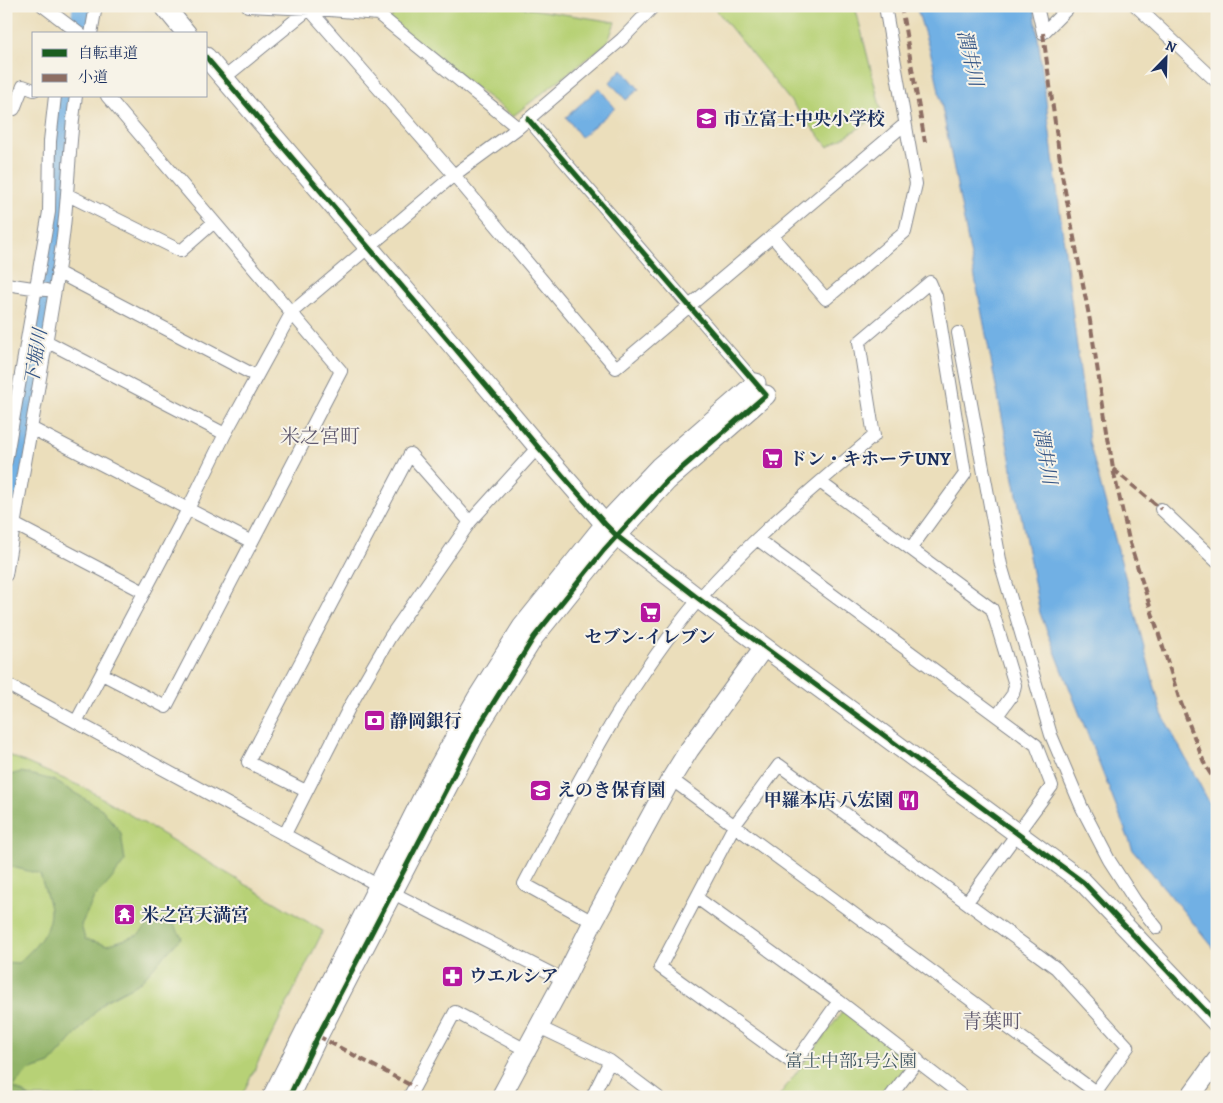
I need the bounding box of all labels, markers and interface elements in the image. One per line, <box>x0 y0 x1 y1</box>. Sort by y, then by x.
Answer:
water label: 潤井川 <box>951 28 990 91</box>
legend <box>32 32 208 98</box>
north arrow <box>1140 32 1190 82</box>
text: N <box>1162 36 1179 57</box>
text: 自転車道 <box>78 43 138 63</box>
text: 小道 <box>78 67 108 87</box>
school or university icon: 市立富士中央小学校 <box>695 107 719 131</box>
place label: 市立富士中央小学校 <box>723 107 885 131</box>
water label: 下堀川 <box>19 325 54 387</box>
district label: 米之宮町 <box>280 423 360 450</box>
water label: 潤井川 <box>1027 426 1063 488</box>
supermarket icon: ドン・キホーテUNY <box>761 447 785 471</box>
place label: ドン・キホーテUNY <box>789 447 951 471</box>
supermarket icon: セブン-イレブン <box>638 600 662 624</box>
place label: セブン-イレブン <box>585 625 715 649</box>
bank icon: 静岡銀行 <box>362 709 386 733</box>
place label: 静岡銀行 <box>390 709 462 733</box>
school or university icon: えのき保育園 <box>529 778 553 802</box>
place label: えのき保育園 <box>557 778 665 802</box>
place label: 甲羅本店 八宏園 <box>764 788 893 812</box>
restaurant icon: 甲羅本店 八宏園 <box>897 788 921 812</box>
temple icon: 米之宮天満宮 <box>113 903 137 927</box>
place label: 米之宮天満宮 <box>141 903 249 927</box>
pharmacy icon: ウエルシア <box>441 964 465 988</box>
place label: ウエルシア <box>469 964 559 988</box>
district label: 青葉町 <box>962 1008 1022 1035</box>
park label: 富士中部1号公園 <box>785 1049 917 1073</box>

